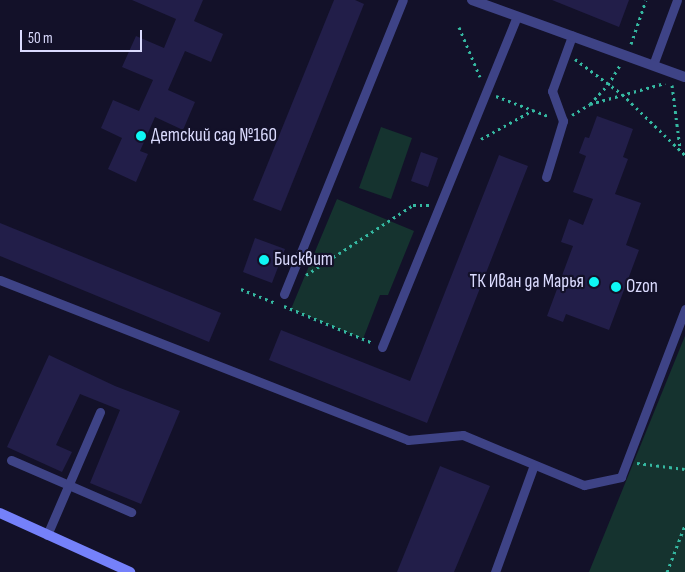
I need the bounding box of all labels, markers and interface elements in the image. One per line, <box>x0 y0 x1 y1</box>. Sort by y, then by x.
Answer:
scale bar <box>22 20 145 52</box>
text: 50 m <box>28 29 53 48</box>
place label: Детский сад №160 <box>151 125 277 147</box>
marker: Детский сад №160 <box>135 130 147 142</box>
place label: Бисквит <box>274 249 333 271</box>
marker: Бисквит <box>258 254 270 266</box>
place label: ТК Иван да Марья <box>469 271 584 293</box>
marker: ТК Иван да Марья <box>588 276 600 288</box>
place label: Ozon <box>626 276 658 298</box>
marker: Ozon <box>610 281 622 293</box>

